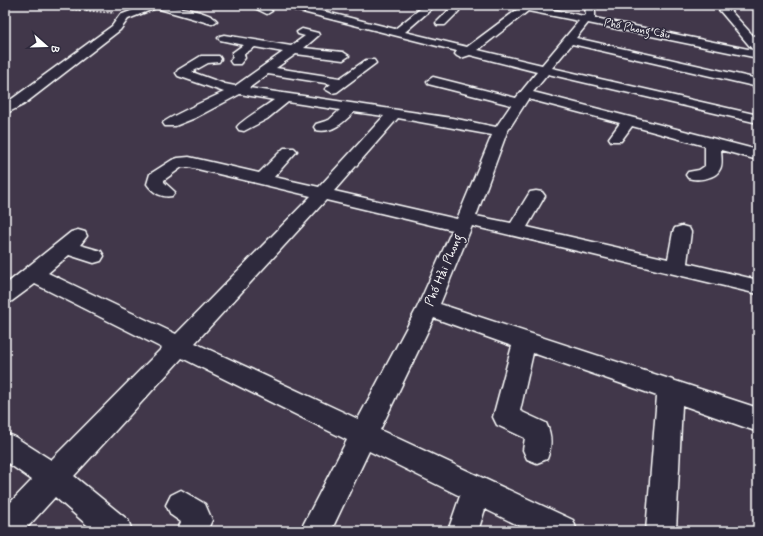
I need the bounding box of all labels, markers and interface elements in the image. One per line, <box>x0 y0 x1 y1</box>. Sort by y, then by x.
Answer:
street label: Phố Phong Cầu <box>602 16 671 44</box>
north arrow <box>26 26 66 66</box>
text: B <box>47 43 62 55</box>
street label: Phố Hải Phong <box>421 231 469 310</box>

